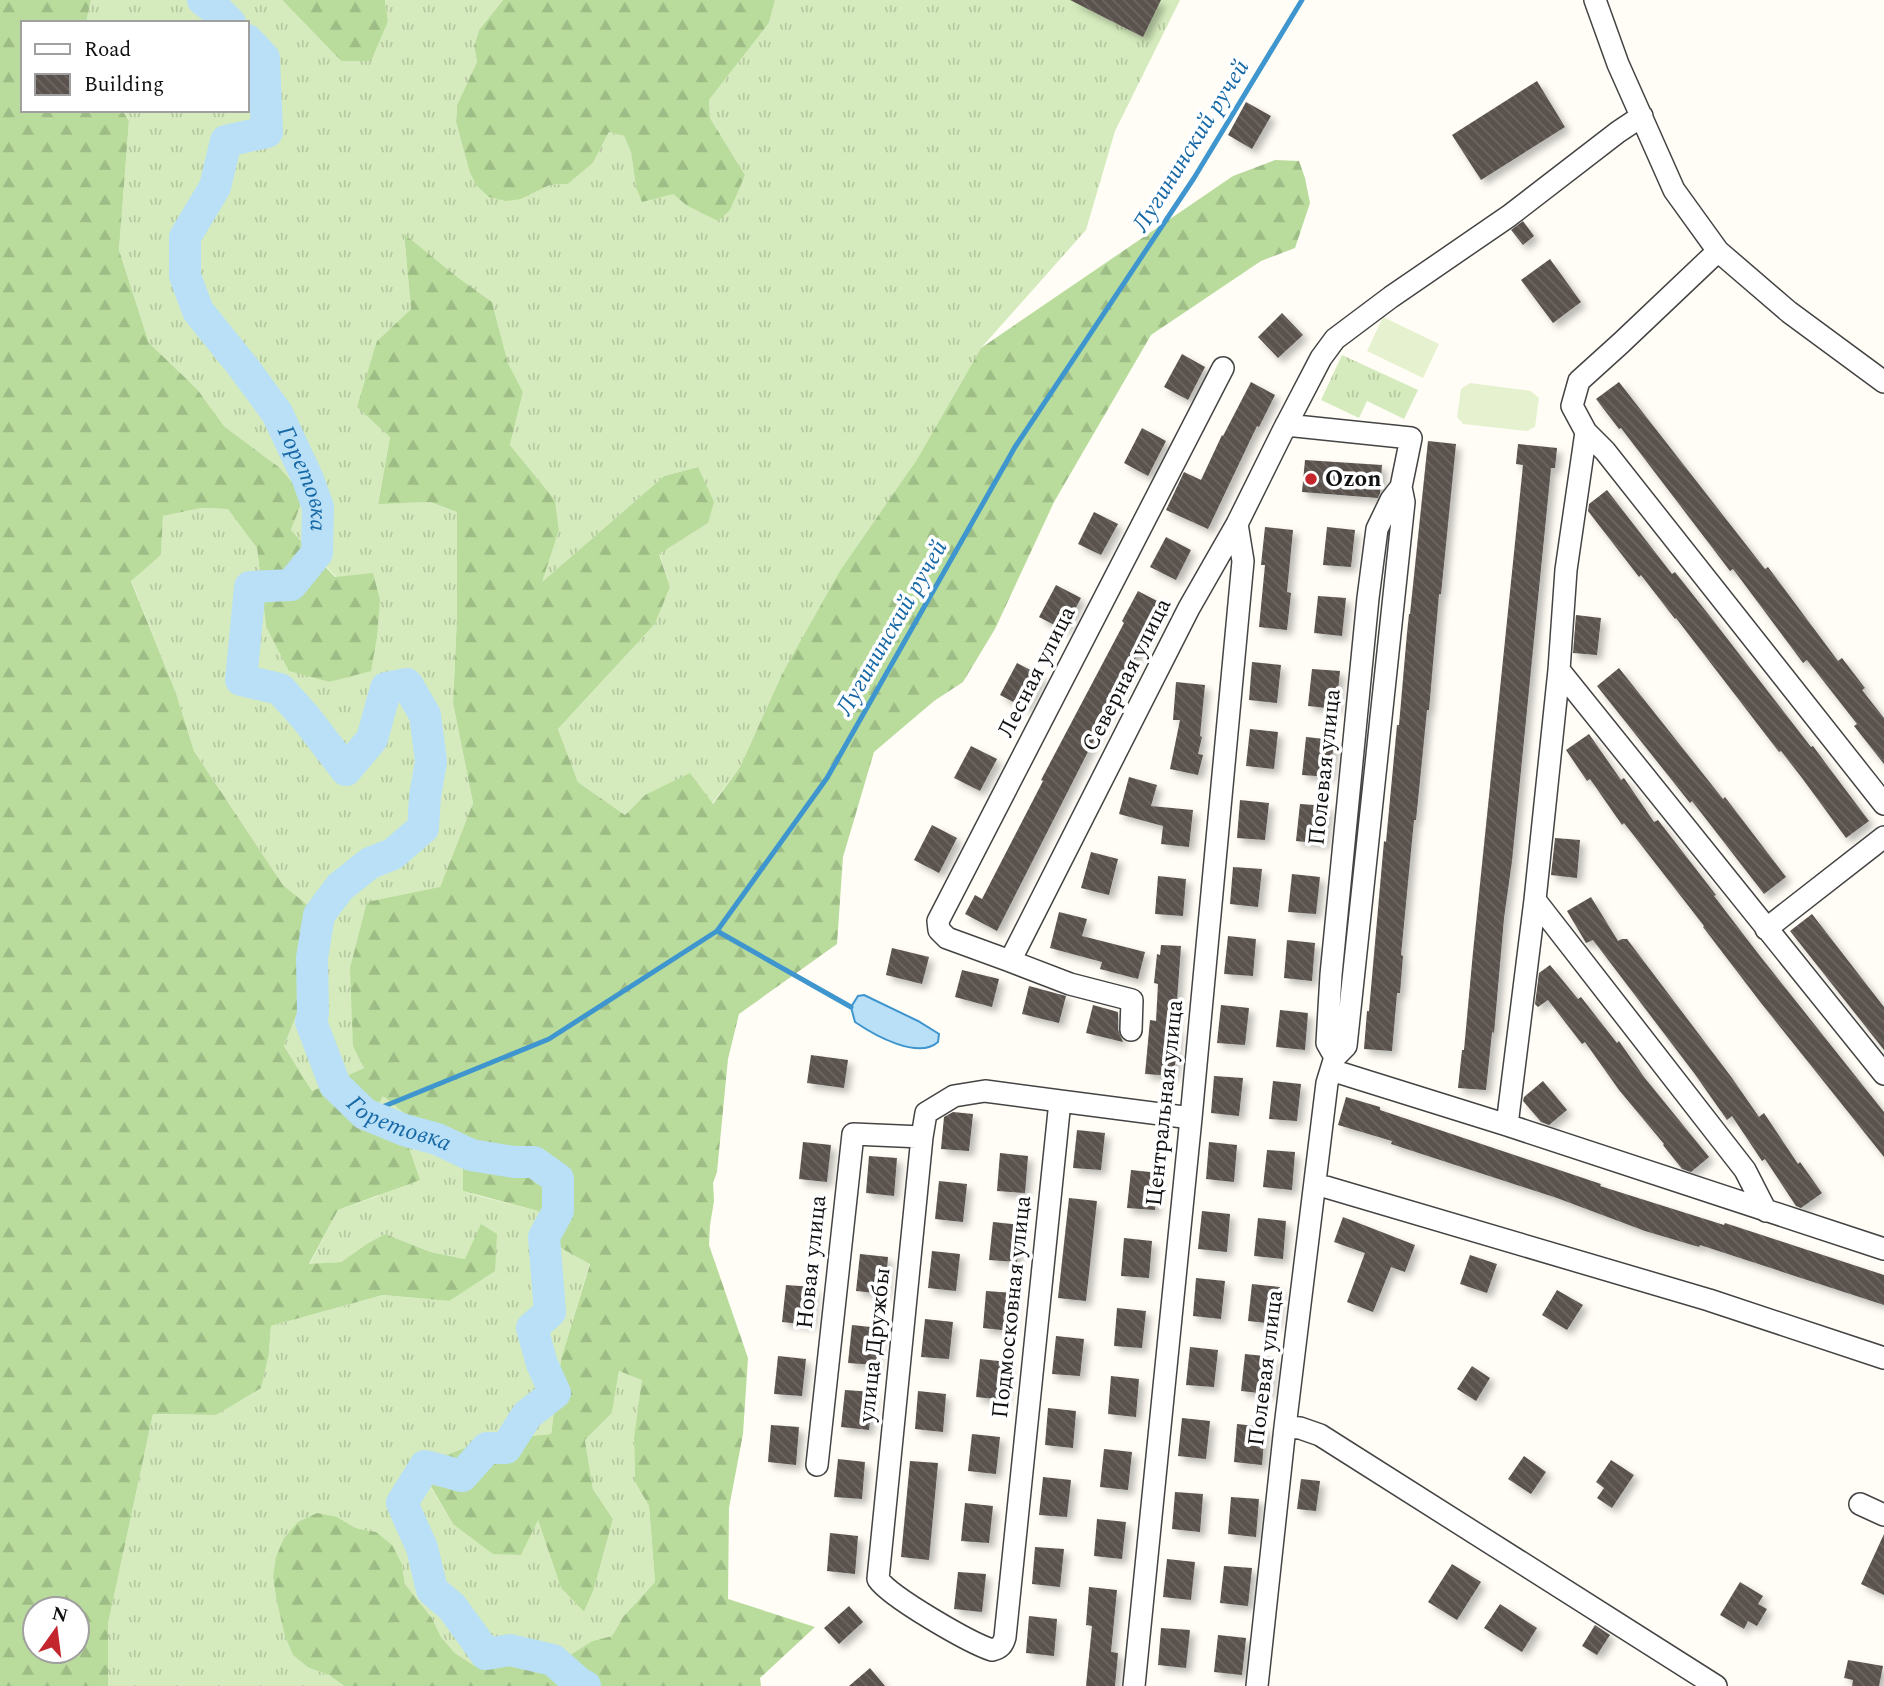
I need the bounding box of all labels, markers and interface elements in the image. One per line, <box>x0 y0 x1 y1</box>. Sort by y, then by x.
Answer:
legend <box>21 21 248 112</box>
text: Road <box>84 34 131 66</box>
water label: Лугининский ручей <box>1123 52 1259 240</box>
text: Building <box>84 69 164 101</box>
water label: Горетовка <box>267 419 336 532</box>
place label: Ozon <box>1325 462 1381 497</box>
marker: Ozon <box>1303 471 1319 487</box>
water label: Лугининский ручей <box>826 533 957 723</box>
street label: Северная улица <box>1073 592 1181 758</box>
street label: Лесная улица <box>989 600 1085 744</box>
street label: Полевая улица <box>1299 687 1351 847</box>
street label: Центральная улица <box>1137 998 1193 1208</box>
water label: Горетовка <box>338 1087 458 1161</box>
street label: Новая улица <box>788 1193 836 1331</box>
street label: Подмосковная улица <box>983 1194 1041 1420</box>
street label: улица Дружбы <box>849 1266 901 1425</box>
street label: Полевая улица <box>1239 1288 1293 1448</box>
north arrow <box>21 1595 91 1665</box>
text: N <box>49 1599 71 1631</box>

